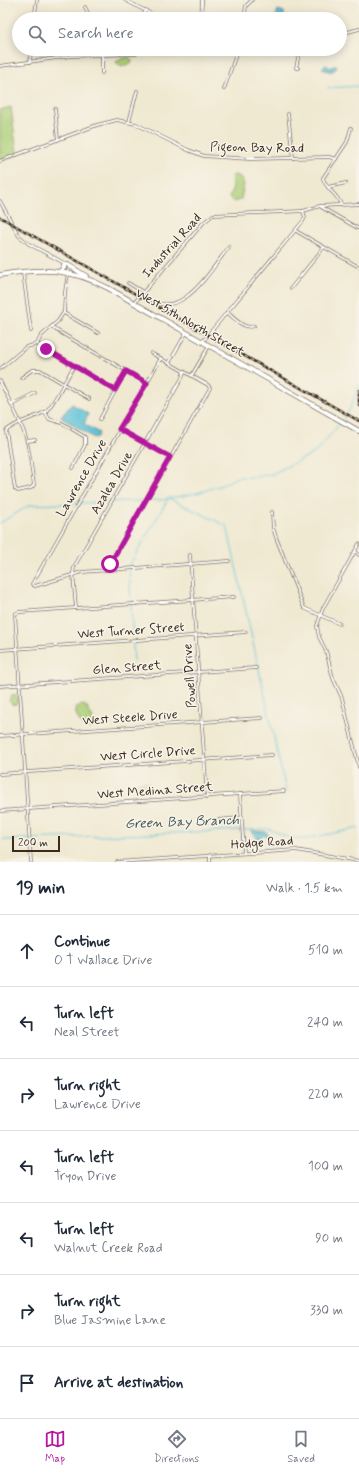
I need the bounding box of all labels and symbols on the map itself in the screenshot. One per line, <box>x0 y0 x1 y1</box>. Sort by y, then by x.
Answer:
street label: Pigeon Bay Road <box>210 139 304 159</box>
street label: Industrial Road <box>139 210 205 282</box>
street label: West 5th North Street <box>132 285 248 361</box>
route end <box>37 340 55 358</box>
street label: Lawrence Drive <box>53 436 111 520</box>
street label: Azalea Drive <box>87 449 137 517</box>
route start <box>101 555 119 573</box>
street label: West Turner Street <box>77 619 185 643</box>
street label: Powell Drive <box>179 643 201 709</box>
street label: Glen Street <box>92 657 162 679</box>
street label: West Steele Drive <box>82 706 178 730</box>
street label: West Circle Drive <box>100 742 196 766</box>
street label: West Medina Street <box>97 778 214 804</box>
water label: Green Bay Branch <box>125 811 240 833</box>
street label: Hodge Road <box>230 832 294 855</box>
scale bar <box>12 834 60 853</box>

